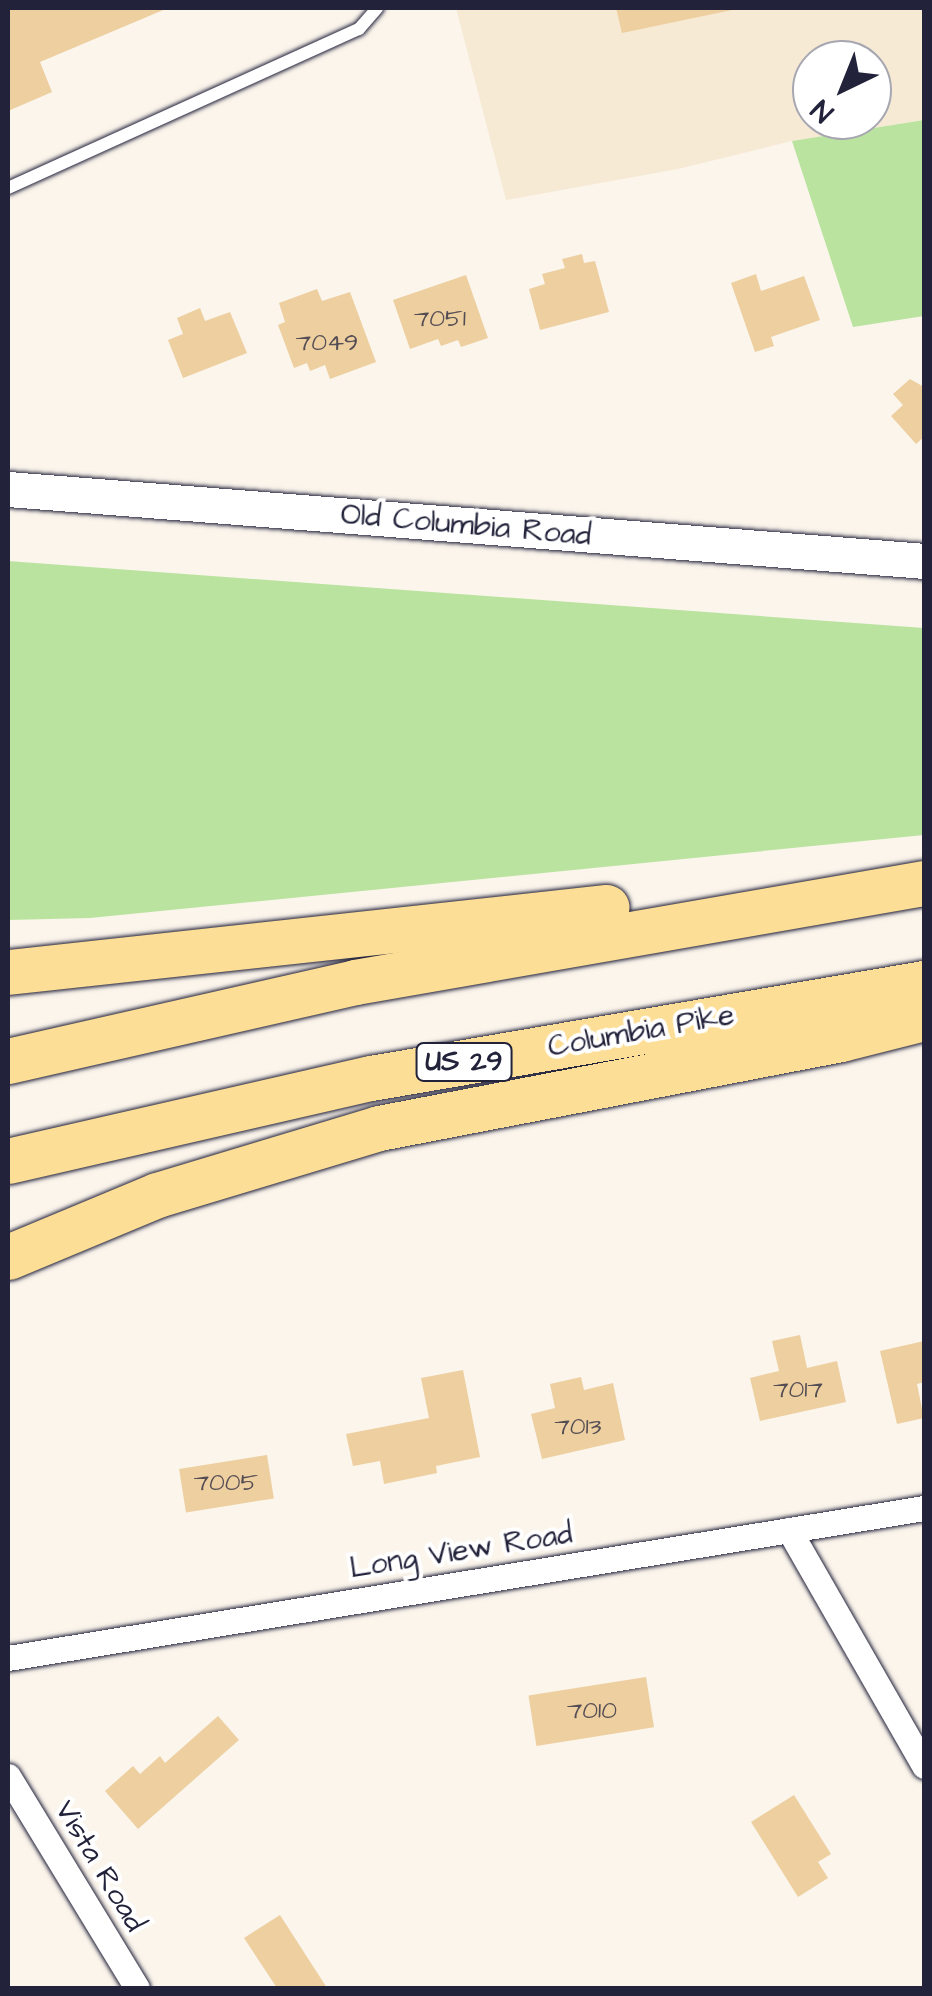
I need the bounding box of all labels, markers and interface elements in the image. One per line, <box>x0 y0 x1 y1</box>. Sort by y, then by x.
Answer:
north arrow <box>792 40 892 140</box>
text: N <box>803 91 842 131</box>
house number: 7051 <box>414 304 466 334</box>
house number: 7049 <box>296 328 358 358</box>
street label: Old Columbia Road <box>339 496 593 554</box>
street label: Columbia Pike <box>545 997 737 1065</box>
road number: US 29 <box>414 1039 514 1085</box>
house number: 7017 <box>773 1375 823 1405</box>
house number: 7013 <box>554 1412 602 1442</box>
house number: 7005 <box>194 1468 258 1498</box>
street label: Long View Road <box>347 1516 575 1586</box>
house number: 7010 <box>567 1696 617 1726</box>
street label: Vista Road <box>47 1794 153 1938</box>

